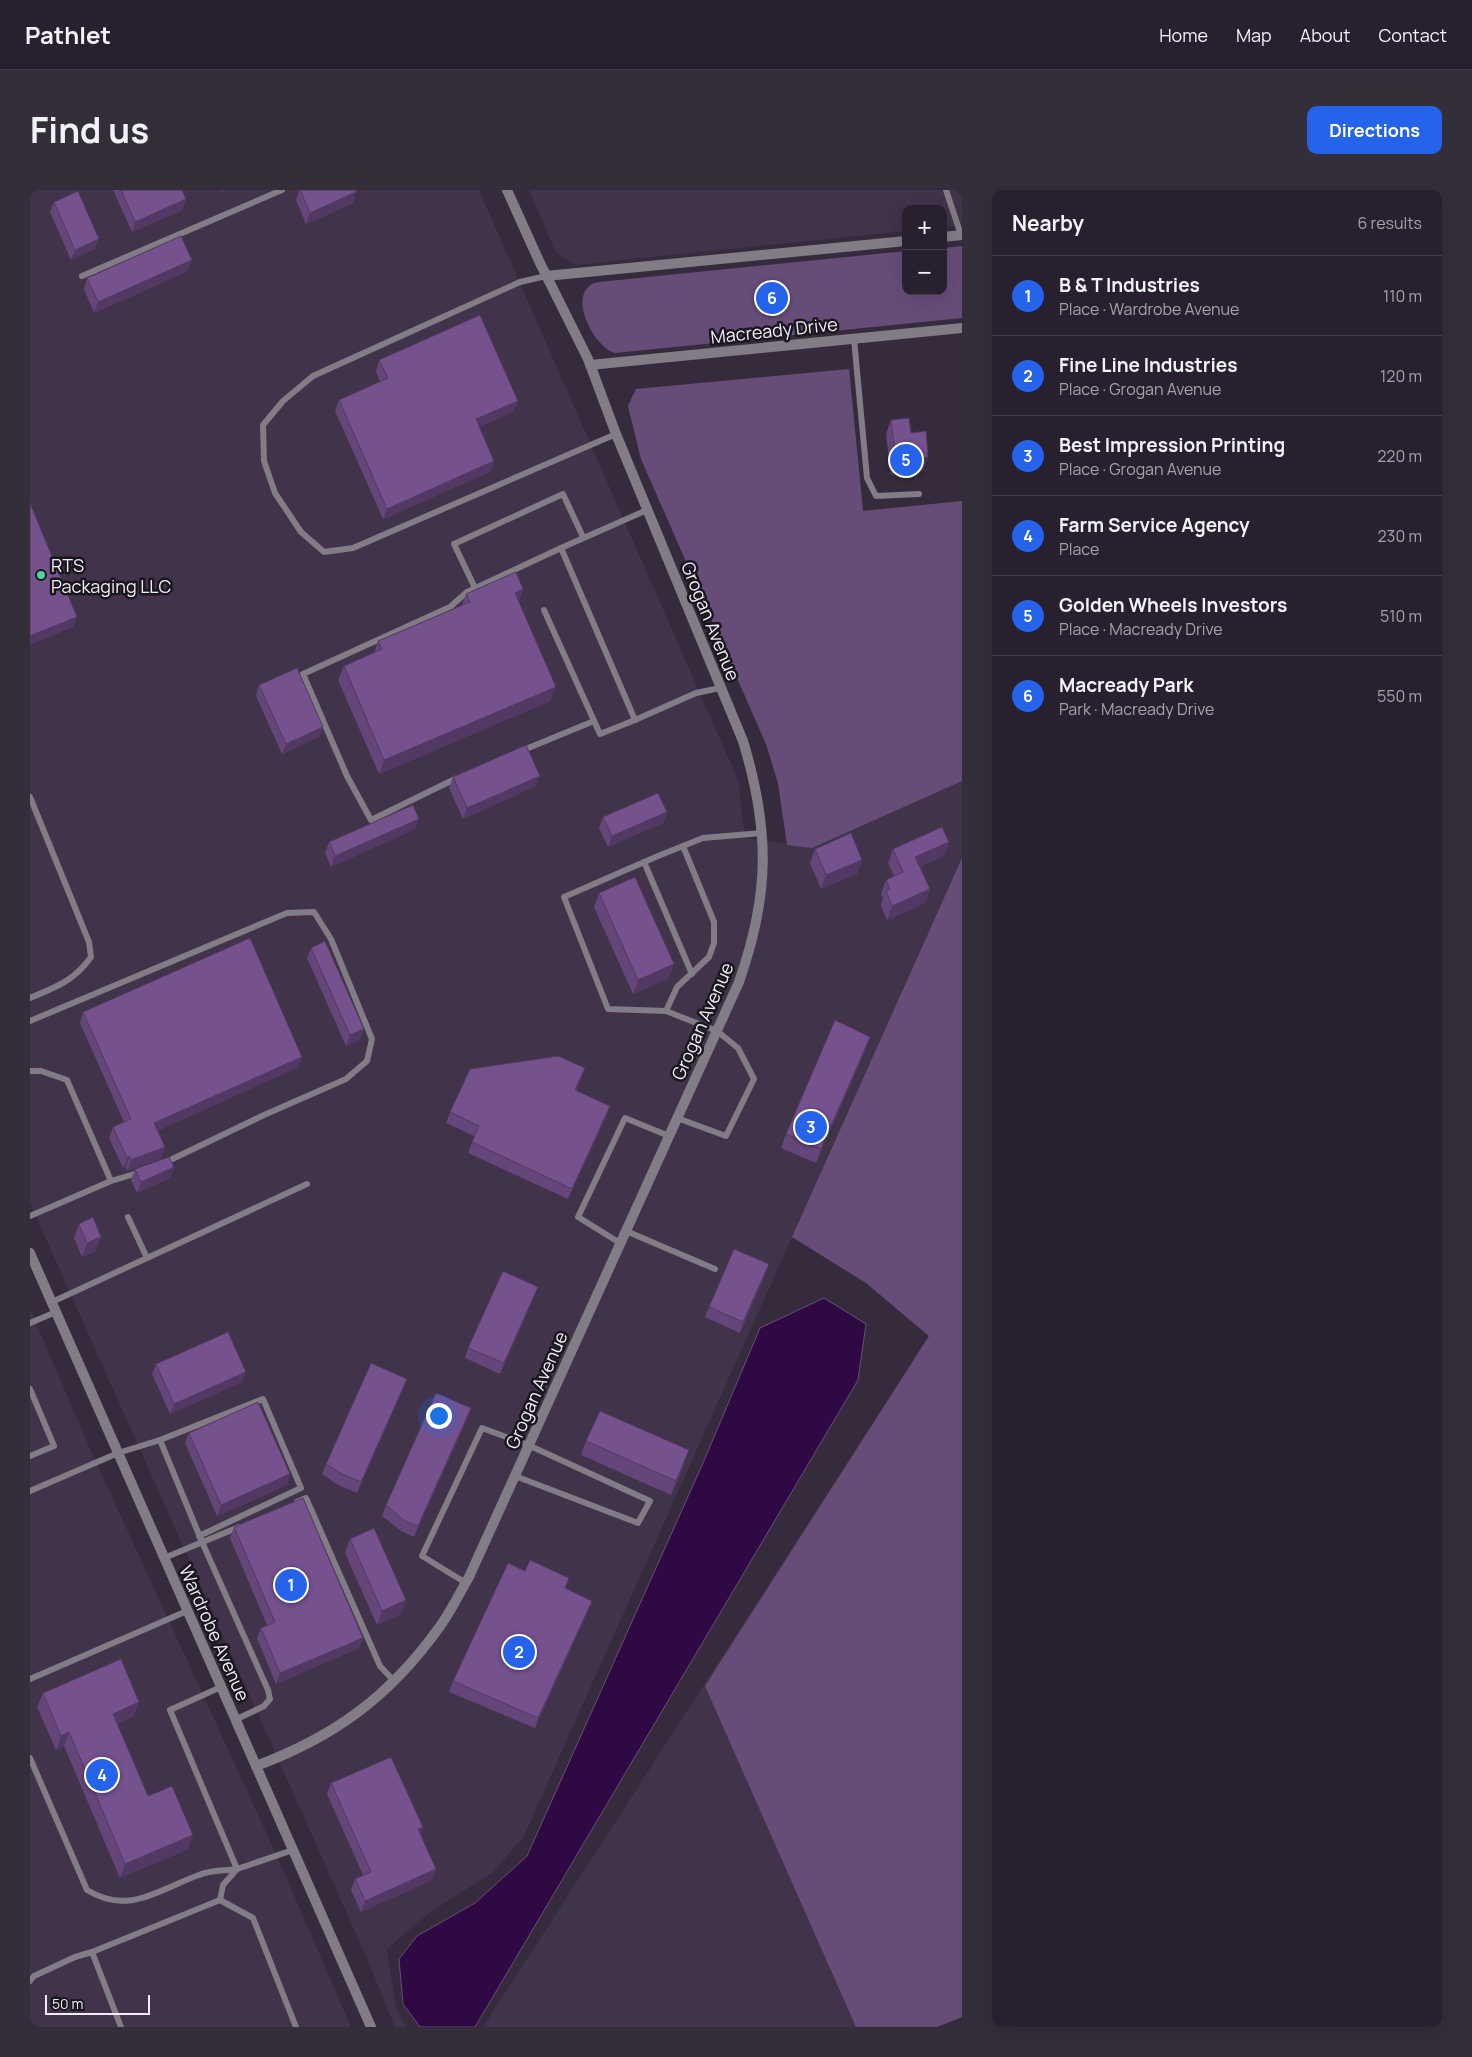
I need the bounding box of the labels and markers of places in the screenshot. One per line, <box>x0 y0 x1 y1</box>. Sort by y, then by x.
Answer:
pin: 6 <box>756 279 788 317</box>
pin: 5 <box>890 441 922 479</box>
place label: RTS Packaging LLC <box>51 553 172 598</box>
marker: RTS Packaging LLC <box>35 569 47 581</box>
pin: 3 <box>795 1108 827 1146</box>
pin: 1 <box>275 1566 307 1604</box>
pin: 2 <box>503 1633 535 1671</box>
pin: 4 <box>86 1756 118 1794</box>

